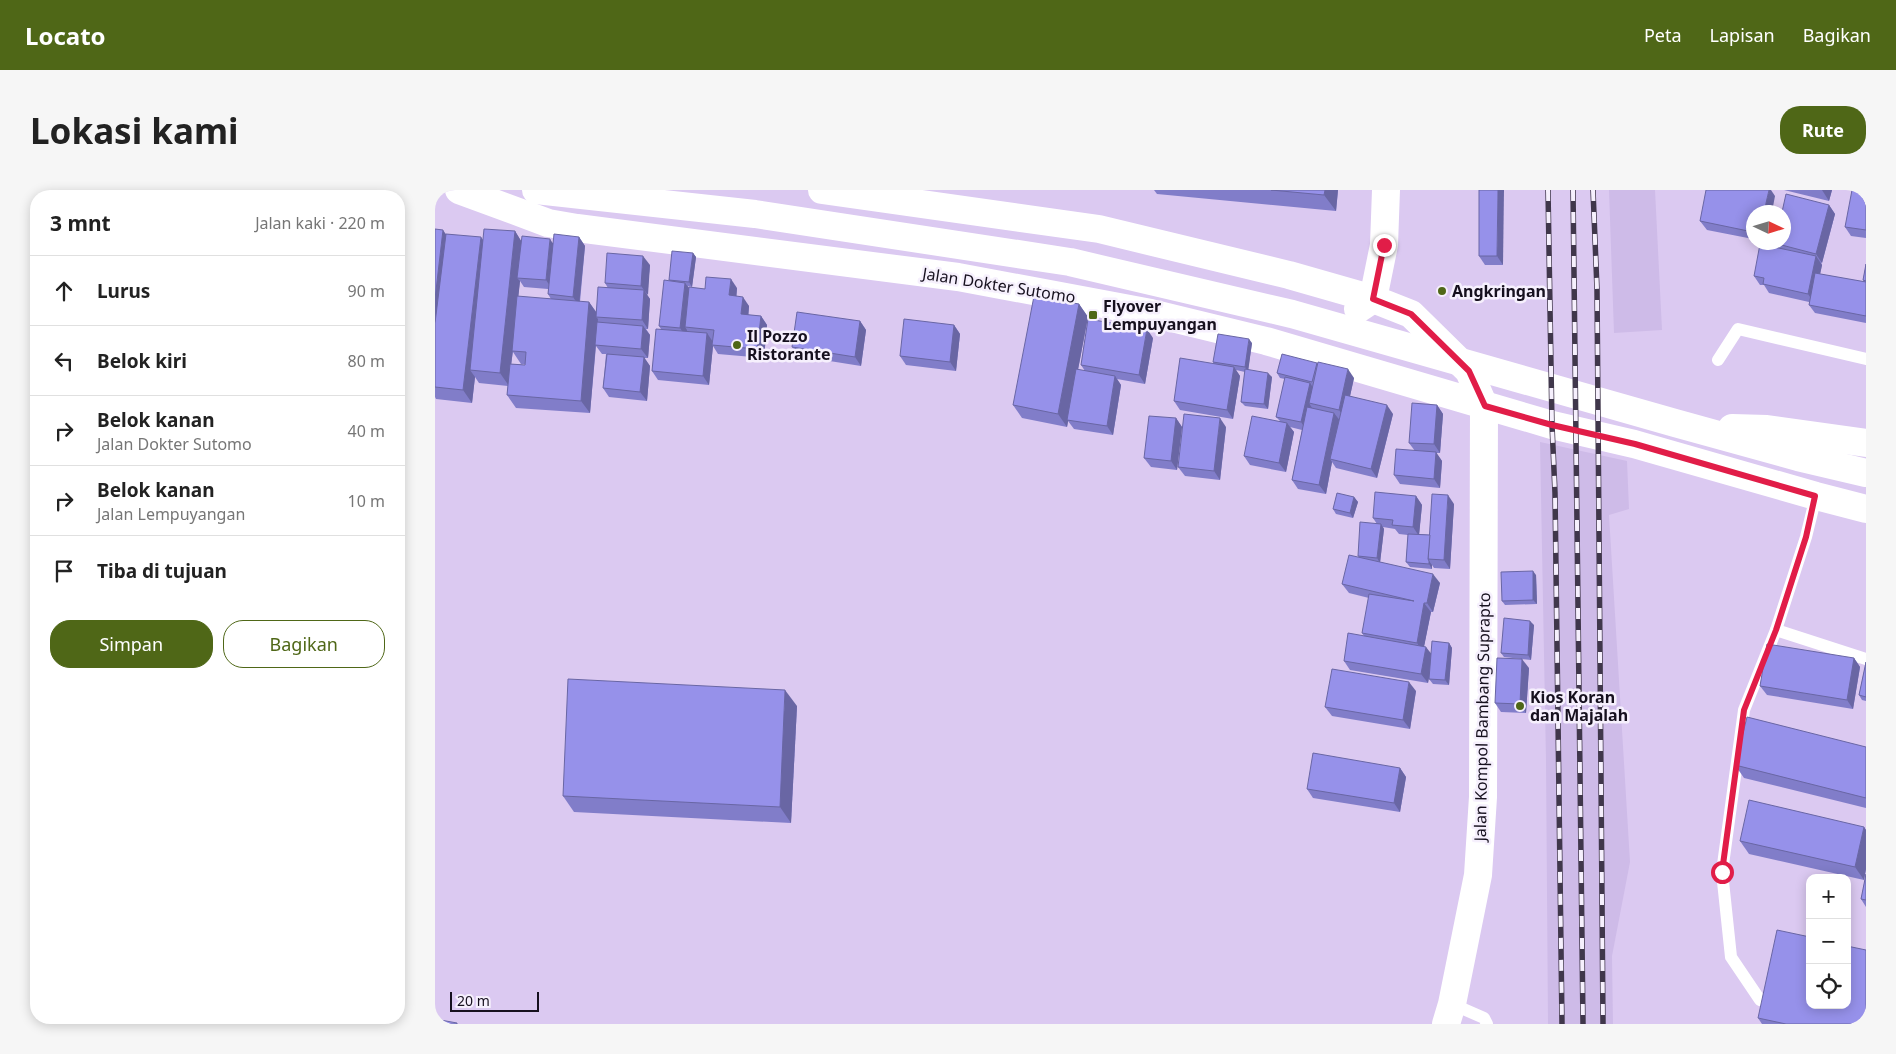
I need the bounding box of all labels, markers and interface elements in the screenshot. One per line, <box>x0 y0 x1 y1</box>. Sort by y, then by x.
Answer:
text: Locato <box>25 19 106 52</box>
text: Peta <box>1644 23 1682 47</box>
text: Lapisan <box>1710 23 1775 47</box>
text: Bagikan <box>1803 23 1871 47</box>
button: Rute <box>1780 106 1866 154</box>
text: Lokasi kami <box>30 107 239 154</box>
north arrow <box>1746 205 1791 250</box>
text: 3 mnt <box>50 209 111 237</box>
text: Jalan kaki · 220 m <box>255 212 385 234</box>
route end <box>1373 234 1396 257</box>
street label: Jalan Dokter Sutomo <box>919 262 1077 308</box>
icon: ahead <box>50 277 78 305</box>
text: Lurus <box>97 278 150 304</box>
text: 90 m <box>348 280 385 302</box>
place label: Angkringan <box>1452 280 1546 302</box>
marker: Angkringan <box>1436 285 1448 297</box>
place label: Flyover Lempuyangan <box>1103 295 1217 335</box>
marker: Flyover Lempuyangan <box>1087 309 1099 321</box>
place label: Il Pozzo Ristorante <box>747 325 831 365</box>
marker: Il Pozzo Ristorante <box>731 339 743 351</box>
icon: left <box>50 347 78 375</box>
text: Belok kiri <box>97 348 187 374</box>
text: 80 m <box>348 350 385 372</box>
text: Belok kanan <box>97 407 214 433</box>
icon: right <box>50 417 78 445</box>
text: 40 m <box>348 420 385 442</box>
text: Jalan Dokter Sutomo <box>97 433 252 455</box>
text: Belok kanan <box>97 477 214 503</box>
icon: right <box>50 487 78 515</box>
text: 10 m <box>348 490 385 512</box>
text: Jalan Lempuyangan <box>97 503 245 525</box>
icon: arrive <box>50 557 78 585</box>
text: Tiba di tujuan <box>97 558 227 584</box>
street label: Jalan Kompol Bambang Suprapto <box>1469 592 1495 844</box>
button: Simpan <box>50 620 213 668</box>
button: Bagikan <box>223 620 385 668</box>
place label: Kios Koran dan Majalah <box>1530 686 1628 726</box>
marker: Kios Koran dan Majalah <box>1514 700 1526 712</box>
route start <box>1711 861 1734 884</box>
map controls <box>1806 874 1851 1009</box>
button: + <box>1806 874 1851 919</box>
button: − <box>1806 919 1851 964</box>
button: locate <box>1806 964 1851 1009</box>
scale bar <box>450 989 539 1012</box>
text: 20 m <box>457 991 490 1010</box>

